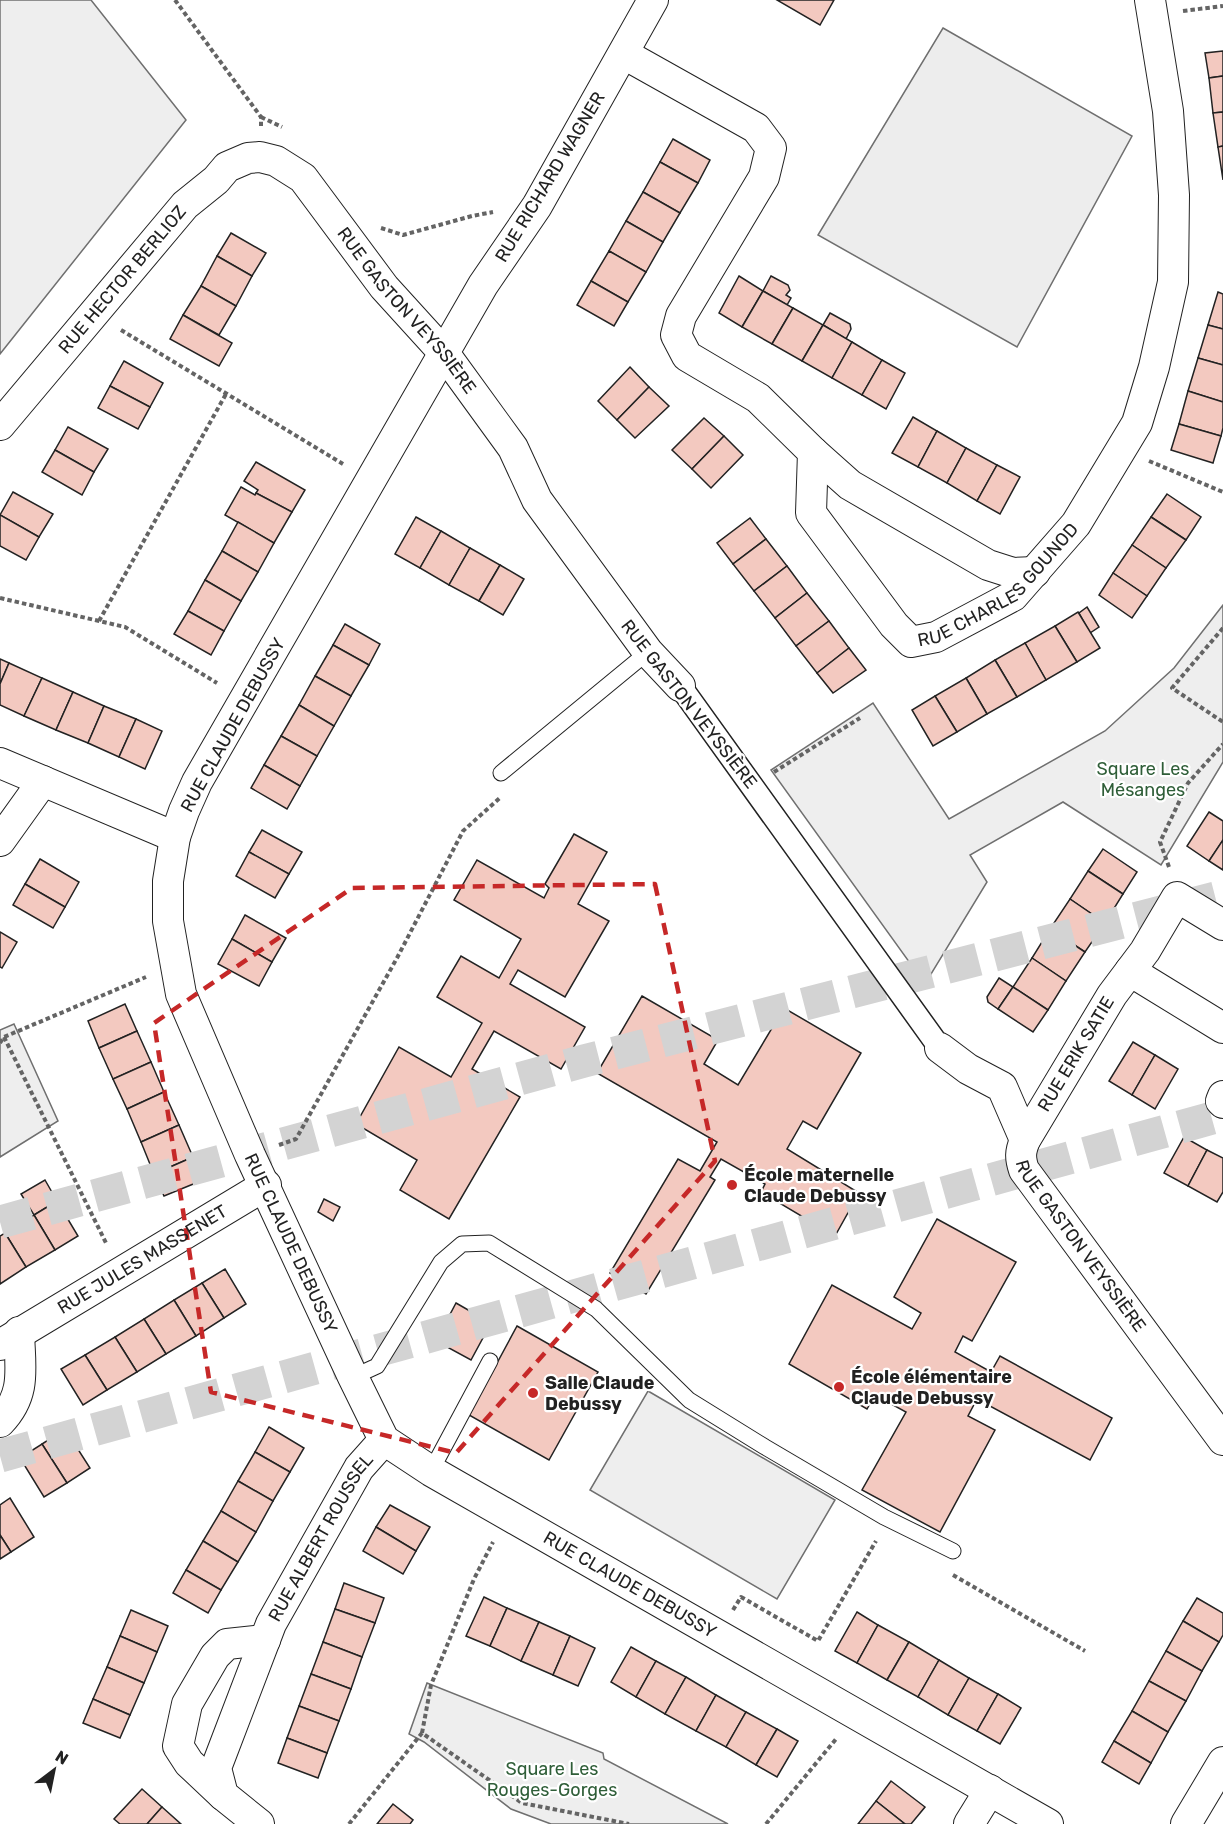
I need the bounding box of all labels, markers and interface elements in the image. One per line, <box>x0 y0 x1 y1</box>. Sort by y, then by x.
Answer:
street label: RUE RICHARD WAGNER <box>490 88 610 266</box>
street label: RUE HECTOR BERLIOZ <box>54 201 191 358</box>
street label: RUE GASTON VEYSSIÈRE <box>332 223 481 398</box>
street label: RUE CHARLES GOUNOD <box>916 518 1083 651</box>
street label: RUE GASTON VEYSSIÈRE <box>616 615 762 793</box>
street label: RUE CLAUDE DEBUSSY <box>176 634 290 816</box>
park label: Square Les Mésanges <box>1096 758 1190 801</box>
street label: RUE ERIK SATIE <box>1033 992 1119 1116</box>
street label: RUE CLAUDE DEBUSSY <box>240 1150 342 1337</box>
street label: RUE GASTON VEYSSIÈRE <box>1011 1157 1151 1336</box>
place label: École maternelle Claude Debussy <box>744 1164 895 1207</box>
marker: École maternelle Claude Debussy <box>725 1178 739 1192</box>
street label: RUE JULES MASSENET <box>54 1200 231 1319</box>
place label: École élémentaire Claude Debussy <box>851 1366 1012 1409</box>
place label: Salle Claude Debussy <box>545 1372 655 1415</box>
marker: École élémentaire Claude Debussy <box>832 1380 846 1394</box>
marker: Salle Claude Debussy <box>526 1386 540 1400</box>
street label: RUE ALBERT ROUSSEL <box>264 1449 378 1626</box>
street label: RUE CLAUDE DEBUSSY <box>539 1527 721 1643</box>
north arrow <box>24 1740 84 1800</box>
text: N <box>52 1747 72 1769</box>
park label: Square Les Rouges-Gorges <box>487 1758 617 1801</box>

